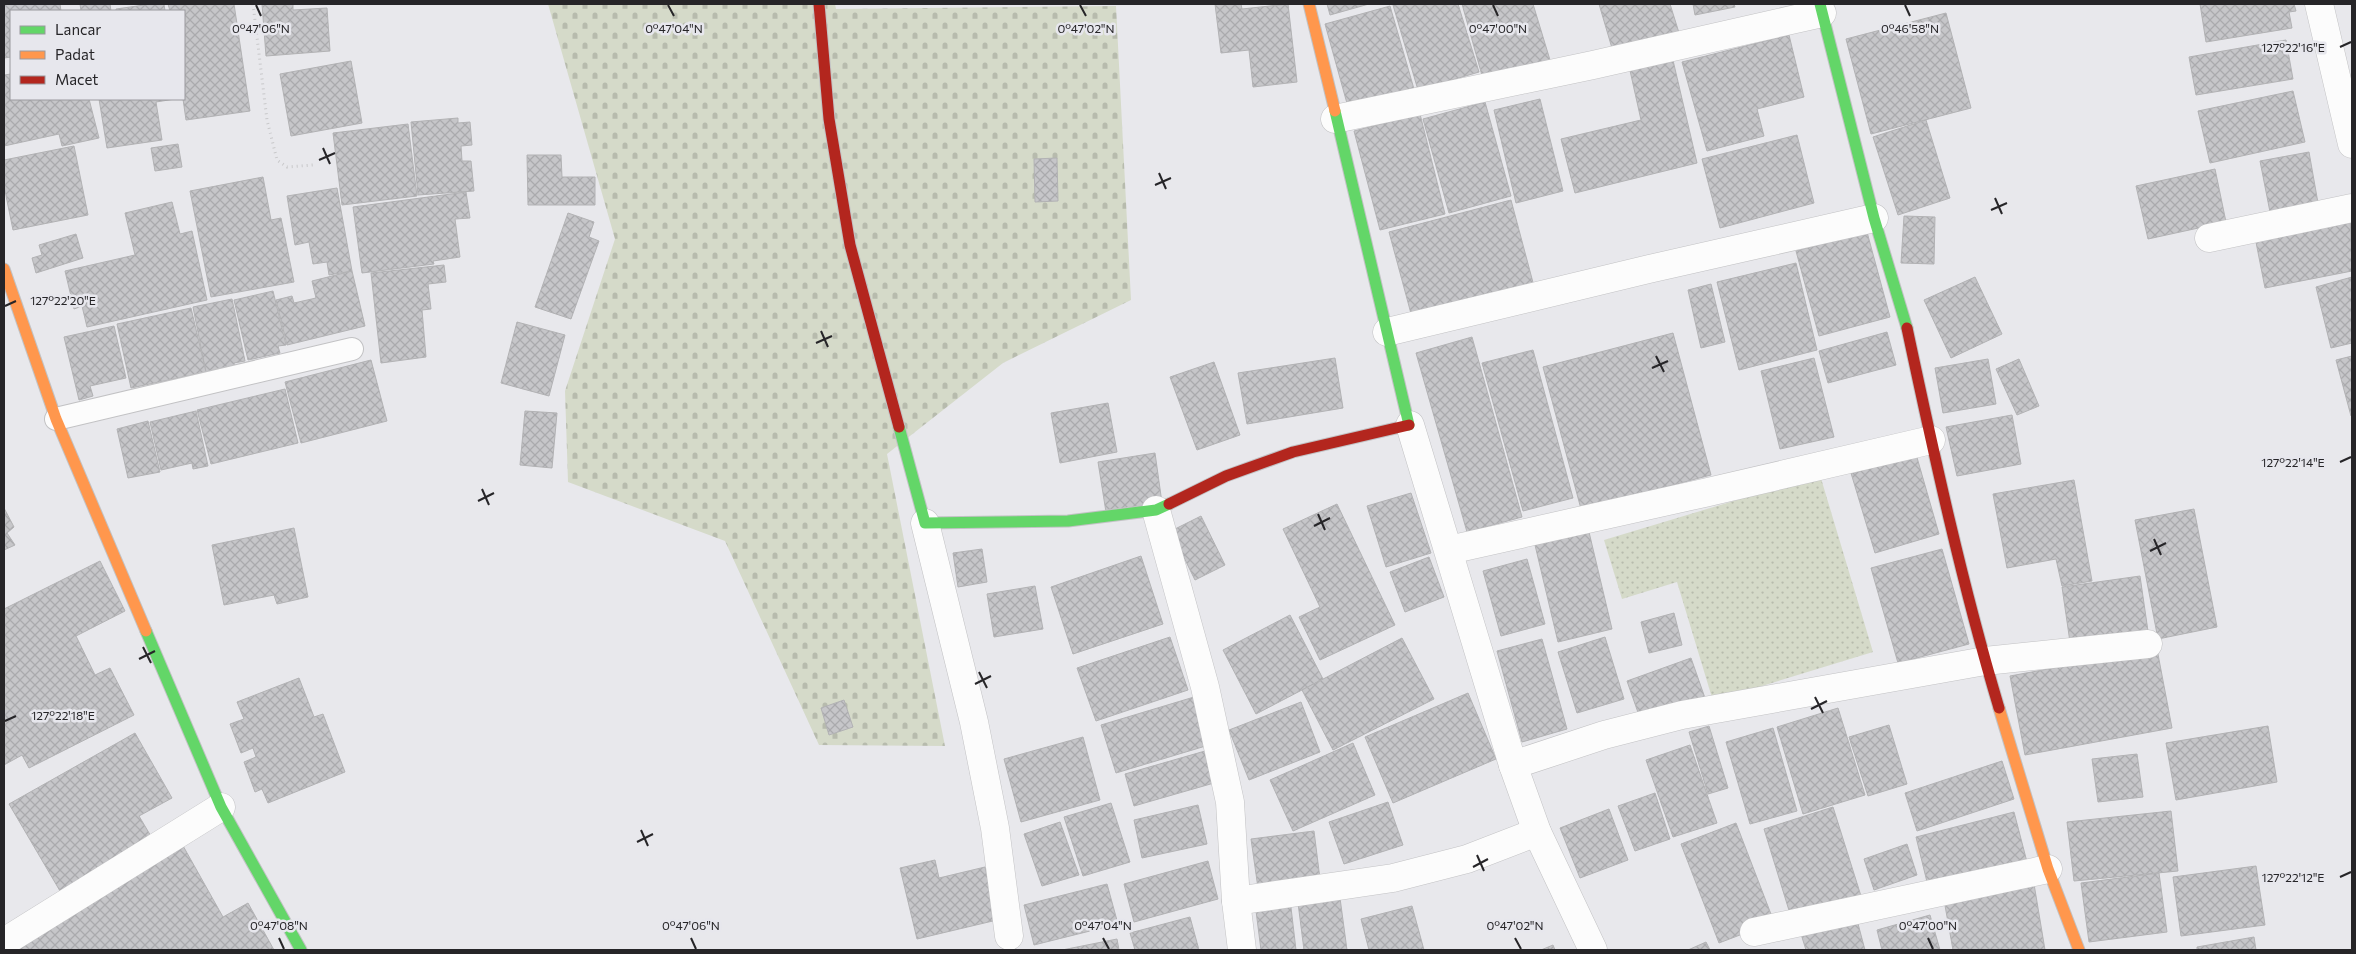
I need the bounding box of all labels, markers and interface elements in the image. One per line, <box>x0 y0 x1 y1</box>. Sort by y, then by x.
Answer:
legend <box>10 10 185 100</box>
text: Lancar <box>55 20 101 38</box>
text: 0°47'06"N <box>232 21 290 35</box>
text: 0°47'04"N <box>645 21 703 35</box>
text: 0°47'02"N <box>1057 21 1115 35</box>
text: 0°47'00"N <box>1469 21 1527 35</box>
text: 0°46'58"N <box>1881 21 1939 35</box>
text: 127°22'16"E <box>2261 40 2325 54</box>
text: Padat <box>55 45 95 63</box>
text: Macet <box>55 70 98 88</box>
text: 127°22'20"E <box>30 293 96 307</box>
text: 127°22'14"E <box>2261 455 2325 469</box>
text: 127°22'18"E <box>31 708 95 722</box>
text: 127°22'12"E <box>2262 870 2324 884</box>
text: 0°47'08"N <box>250 918 308 932</box>
text: 0°47'06"N <box>662 918 720 932</box>
text: 0°47'04"N <box>1074 918 1132 932</box>
text: 0°47'02"N <box>1486 918 1544 932</box>
text: 0°47'00"N <box>1899 918 1957 932</box>

